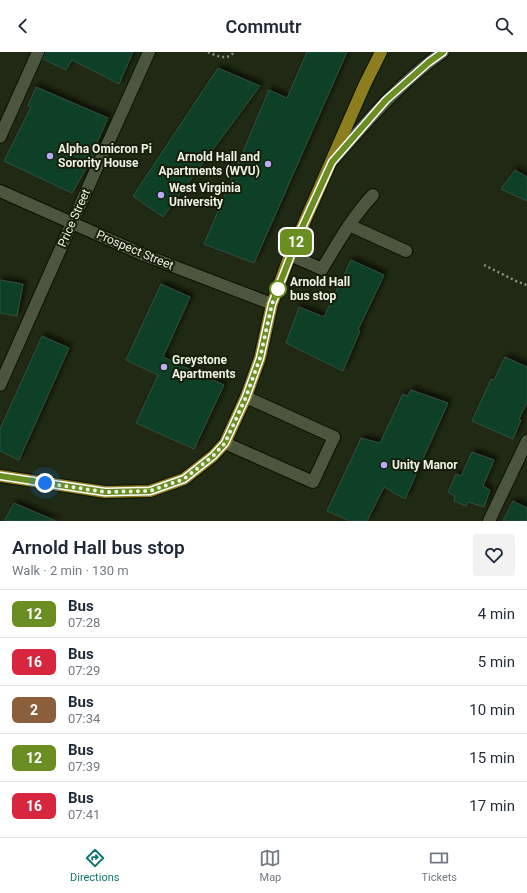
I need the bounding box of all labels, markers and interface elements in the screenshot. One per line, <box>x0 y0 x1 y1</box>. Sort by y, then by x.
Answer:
icon: back <box>12 15 34 37</box>
icon: search <box>493 15 515 37</box>
text: Commutr <box>226 16 301 37</box>
place label: Alpha Omicron Pi Sorority House <box>58 142 152 170</box>
place label: Arnold Hall and Apartments (WVU) <box>159 150 260 178</box>
marker: Alpha Omicron Pi Sorority House <box>45 151 55 161</box>
marker: Arnold Hall and Apartments (WVU) <box>263 159 273 169</box>
place label: West Virginia University <box>169 181 241 209</box>
street label: Price Street <box>55 187 93 249</box>
marker: West Virginia University <box>156 190 166 200</box>
street label: Prospect Street <box>94 227 176 273</box>
line badge: 12 <box>278 229 314 255</box>
text: 12 <box>288 234 304 250</box>
place label: Arnold Hall bus stop <box>290 275 350 303</box>
marker: Arnold Hall bus stop <box>269 280 287 298</box>
place label: Greystone Apartments <box>172 353 236 381</box>
marker: Greystone Apartments <box>159 362 169 372</box>
place label: Unity Manor <box>392 458 458 472</box>
marker: Unity Manor <box>379 460 389 470</box>
your location <box>35 473 55 493</box>
button: heart <box>473 534 515 576</box>
text: Arnold Hall bus stop <box>12 536 185 559</box>
text: Walk · 2 min · 130 m <box>12 563 129 578</box>
text: Bus <box>68 597 94 615</box>
text: 4 min <box>478 605 515 623</box>
text: 12 <box>26 606 42 622</box>
text: 07:28 <box>68 615 100 630</box>
text: Bus <box>68 645 94 663</box>
text: 5 min <box>478 653 515 671</box>
text: 16 <box>26 654 42 670</box>
text: 07:29 <box>68 663 100 678</box>
text: Bus <box>68 693 94 711</box>
text: 10 min <box>469 701 515 719</box>
text: 2 <box>30 702 38 718</box>
text: 07:34 <box>68 711 100 726</box>
text: Bus <box>68 741 94 759</box>
text: 15 min <box>469 749 515 767</box>
text: 12 <box>26 750 42 766</box>
text: 07:39 <box>68 759 100 774</box>
text: Bus <box>68 789 94 807</box>
text: 17 min <box>469 797 515 815</box>
text: 16 <box>26 798 42 814</box>
text: 07:41 <box>68 807 100 822</box>
tab: Directions <box>70 847 119 884</box>
tab: Map <box>259 847 281 884</box>
tab: Tickets <box>421 847 457 884</box>

